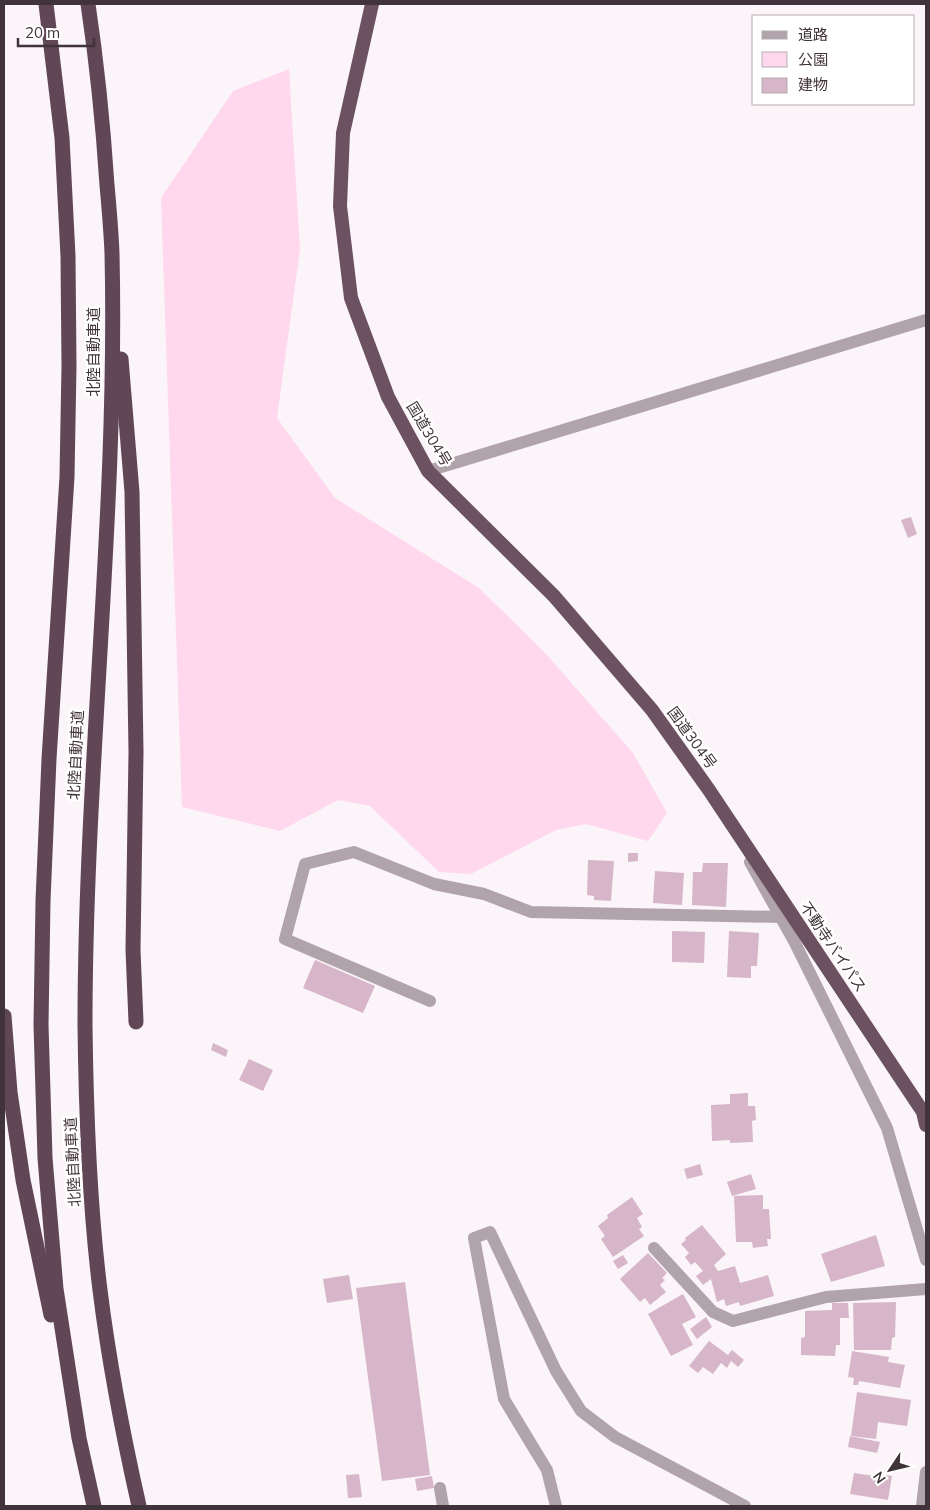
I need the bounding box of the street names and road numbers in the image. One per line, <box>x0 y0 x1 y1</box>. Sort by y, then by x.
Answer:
street label: 北陸自動車道 <box>84 307 103 397</box>
street label: 国道304号 <box>403 398 456 470</box>
street label: 国道304号 <box>664 703 721 772</box>
street label: 北陸自動車道 <box>64 710 87 800</box>
street label: 不動寺バイパス <box>796 898 871 995</box>
street label: 北陸自動車道 <box>61 1117 84 1207</box>

